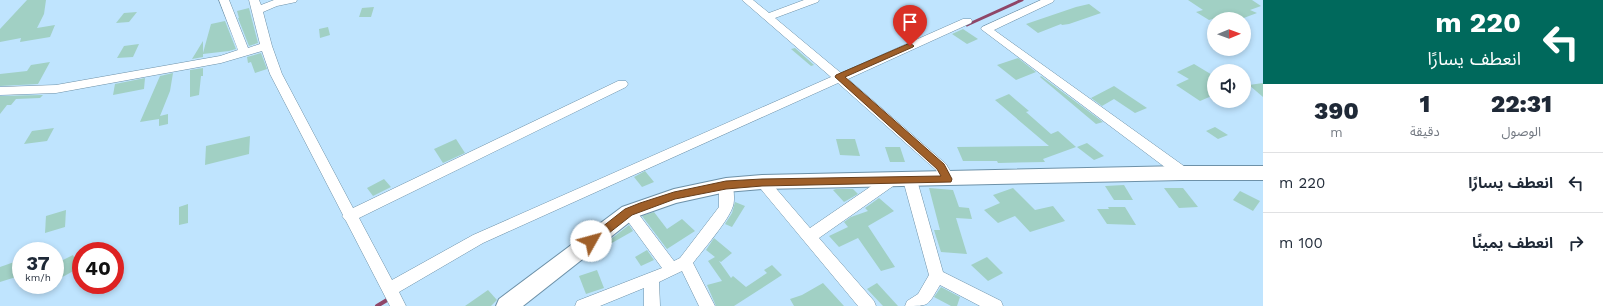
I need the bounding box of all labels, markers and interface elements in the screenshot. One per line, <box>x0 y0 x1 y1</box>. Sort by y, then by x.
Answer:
pin <box>893 5 927 46</box>
text: 220 m <box>1435 6 1521 39</box>
icon: arrive <box>899 11 921 33</box>
north arrow <box>1207 12 1251 56</box>
map controls <box>1207 12 1251 108</box>
icon: left <box>1535 16 1587 68</box>
text: انعطف يسارًا <box>1427 48 1521 69</box>
button: sound <box>1207 64 1251 108</box>
text: 1 <box>1419 90 1430 118</box>
text: 22:31 <box>1491 90 1552 118</box>
text: 390 <box>1314 97 1359 125</box>
text: دقيقة <box>1410 124 1440 139</box>
text: الوصول <box>1502 124 1541 139</box>
text: m <box>1330 125 1343 140</box>
icon: left <box>1565 172 1587 194</box>
text: 220 m <box>1279 174 1325 192</box>
text: انعطف يسارًا <box>1468 174 1553 192</box>
position arrow <box>570 220 612 262</box>
icon: right <box>1565 232 1587 254</box>
text: 100 m <box>1279 234 1323 252</box>
text: انعطف يمينًا <box>1472 234 1553 252</box>
speed limit sign: 40 <box>72 242 124 294</box>
text: 37 <box>26 251 50 275</box>
text: km/h <box>25 272 51 283</box>

